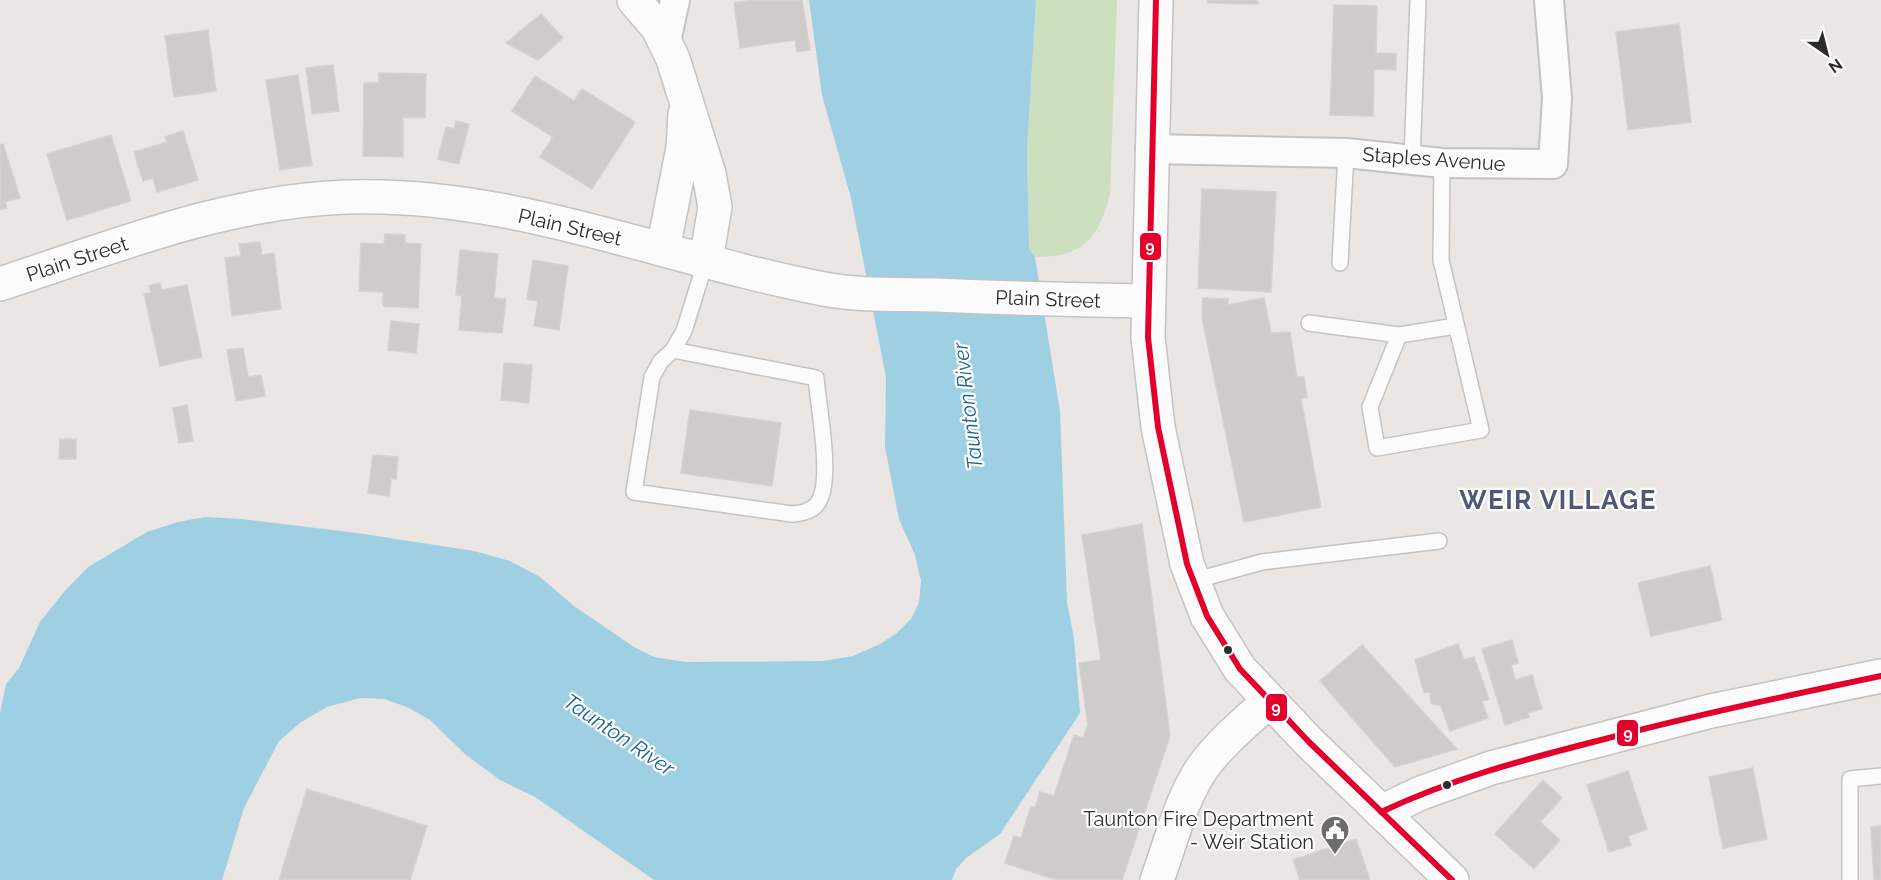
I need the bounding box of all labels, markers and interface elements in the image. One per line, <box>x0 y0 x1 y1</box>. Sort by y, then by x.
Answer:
north arrow <box>1797 24 1857 84</box>
text: N <box>1825 55 1846 77</box>
street label: Staples Avenue <box>1362 142 1507 176</box>
street label: Plain Street <box>516 203 624 251</box>
street label: Plain Street <box>23 231 131 287</box>
line badge: 9 <box>1139 232 1162 261</box>
text: 9 <box>1145 237 1155 256</box>
street label: Plain Street <box>995 285 1101 313</box>
water label: Taunton River <box>947 340 988 471</box>
district label: WEIR VILLAGE <box>1459 485 1657 515</box>
unlabelled marker <box>1222 644 1234 656</box>
water label: Taunton River <box>559 688 680 781</box>
line badge: 9 <box>1265 693 1288 722</box>
text: 9 <box>1271 698 1281 717</box>
line badge: 9 <box>1616 719 1639 747</box>
text: 9 <box>1623 724 1633 743</box>
unlabelled marker <box>1441 779 1453 791</box>
place label: Taunton Fire Department - Weir Station <box>1083 807 1314 854</box>
public building icon: Taunton Fire Department - Weir Station <box>1319 814 1351 856</box>

